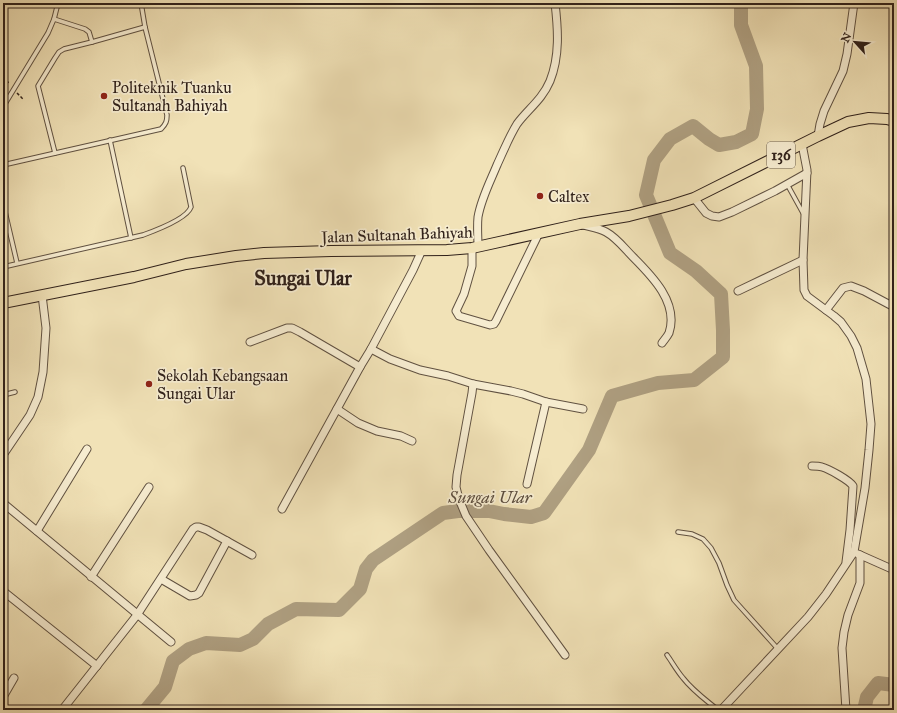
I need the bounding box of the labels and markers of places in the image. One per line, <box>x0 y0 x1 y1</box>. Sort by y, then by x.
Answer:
place label: Politeknik Tuanku Sultanah Bahiyah <box>112 78 232 115</box>
marker: Politeknik Tuanku Sultanah Bahiyah <box>99 91 109 101</box>
place label: Caltex <box>548 187 589 206</box>
marker: Caltex <box>535 191 545 201</box>
place label: Sekolah Kebangsaan Sungai Ular <box>157 366 288 404</box>
marker: Sekolah Kebangsaan Sungai Ular <box>144 379 154 389</box>

